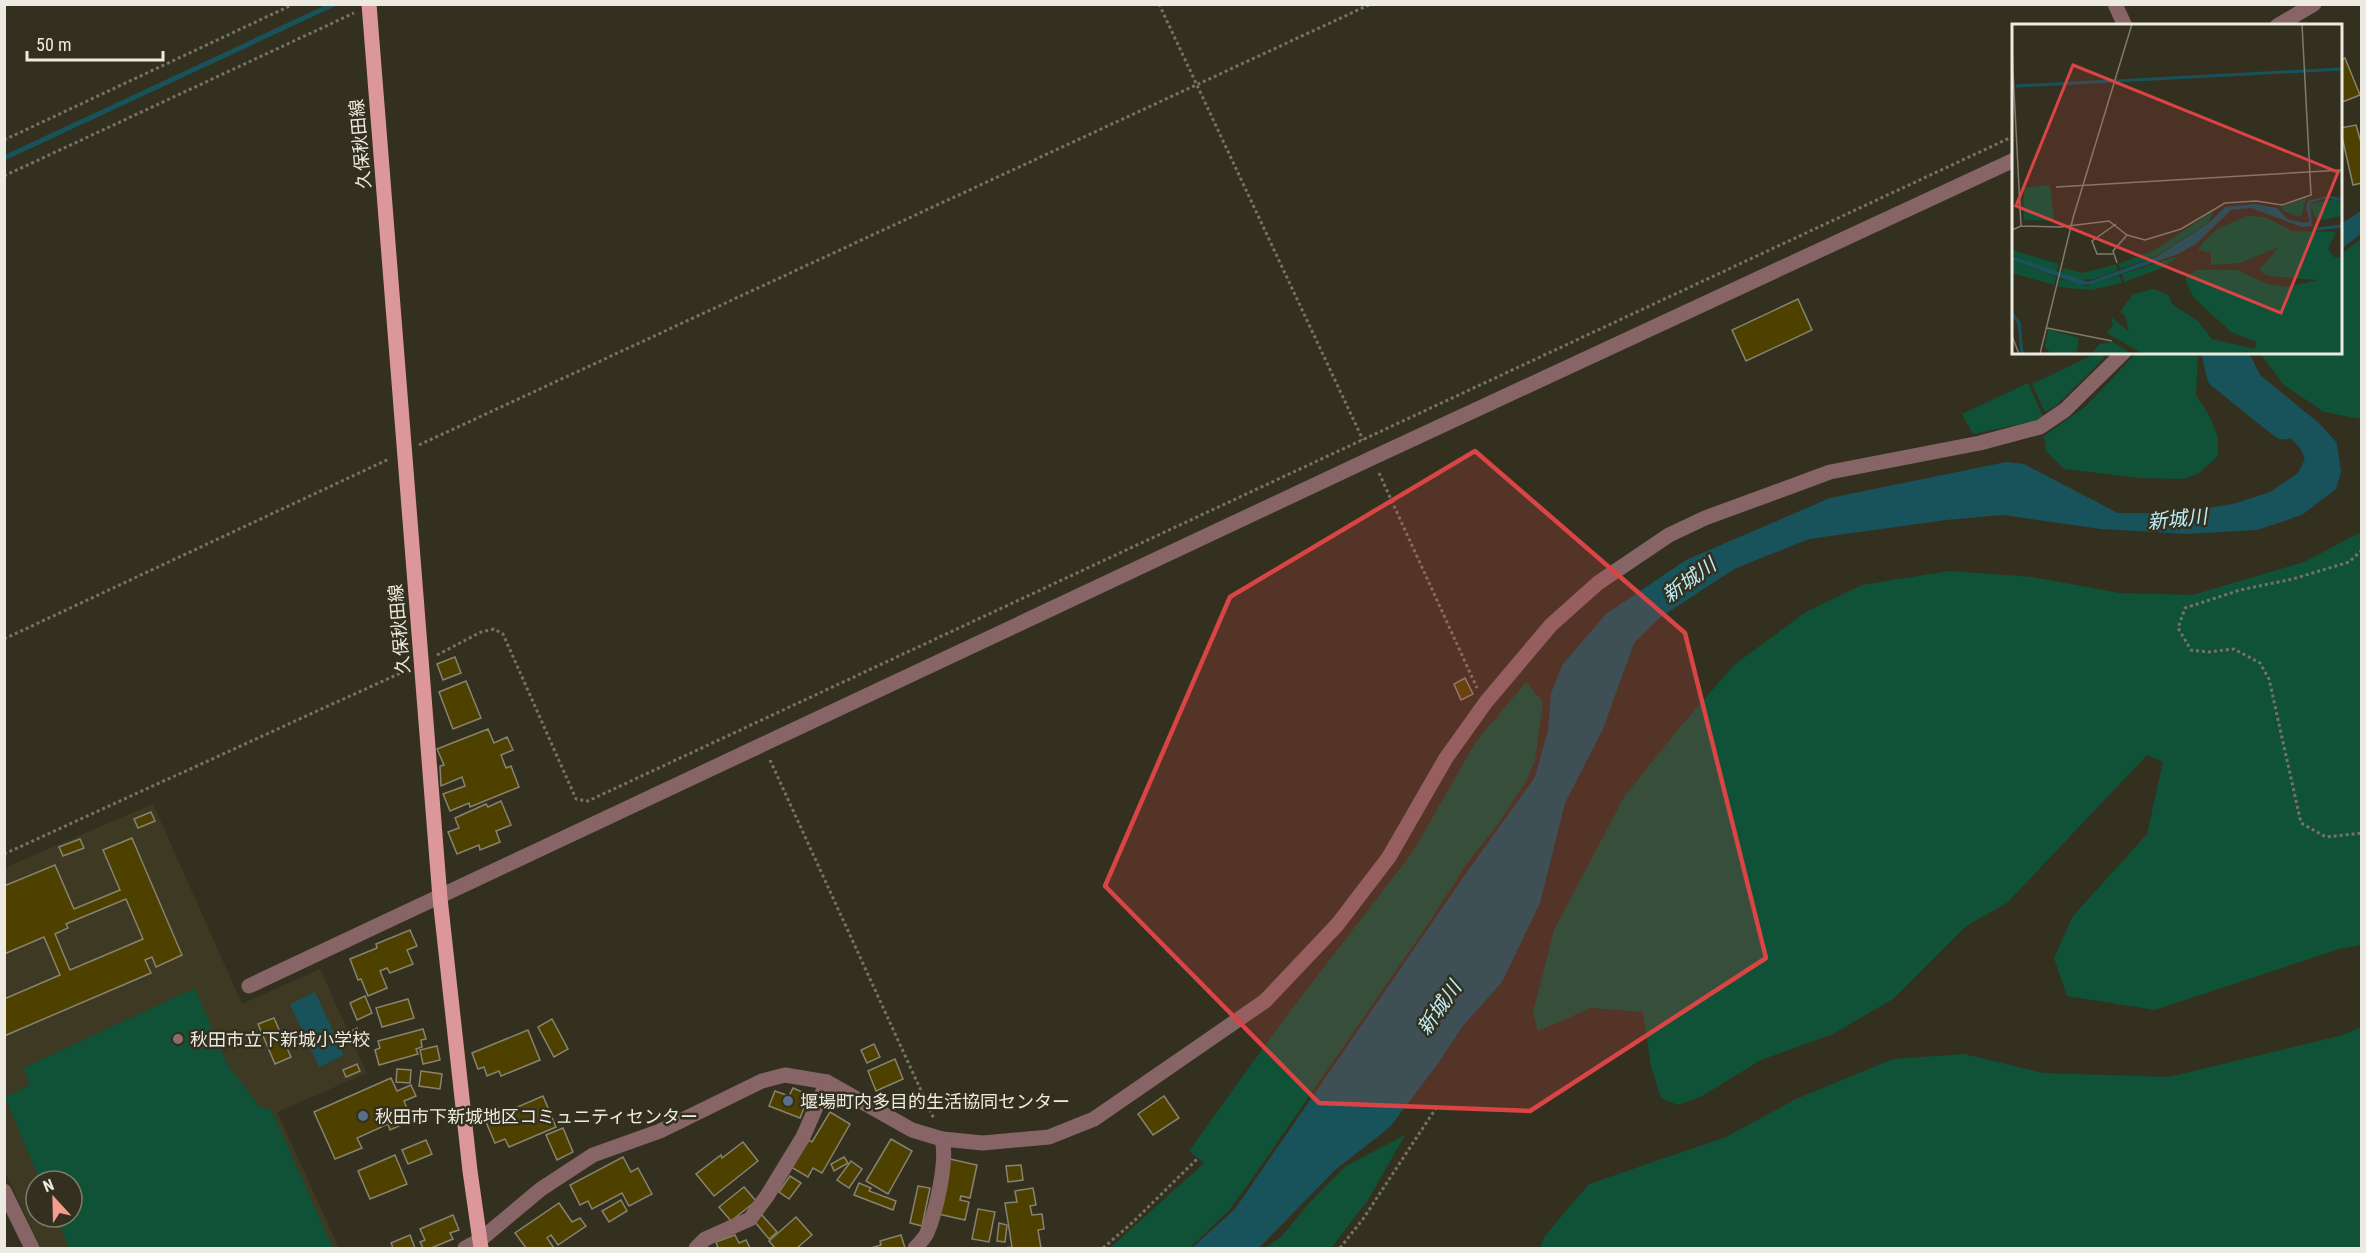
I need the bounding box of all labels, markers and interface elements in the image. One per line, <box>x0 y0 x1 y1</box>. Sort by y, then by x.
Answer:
scale bar <box>27 24 164 62</box>
inset map <box>2012 24 2342 354</box>
text: 50 m <box>36 34 71 55</box>
street label: 久保秋田線 <box>346 98 374 190</box>
water label: 新城川 <box>2146 504 2210 534</box>
water label: 新城川 <box>1658 551 1722 607</box>
street label: 久保秋田線 <box>385 583 413 675</box>
water label: 新城川 <box>1412 975 1467 1039</box>
place label: 秋田市立下新城小学校 <box>190 1029 370 1050</box>
marker: 秋田市立下新城小学校 <box>171 1032 185 1046</box>
place label: 堰場町内多目的生活協同センター <box>800 1091 1070 1112</box>
marker: 堰場町内多目的生活協同センター <box>781 1094 795 1108</box>
place label: 秋田市下新城地区コミュニティセンター <box>375 1106 698 1127</box>
marker: 秋田市下新城地区コミュニティセンター <box>356 1109 370 1123</box>
north arrow <box>24 1169 84 1229</box>
text: N <box>40 1175 57 1196</box>

